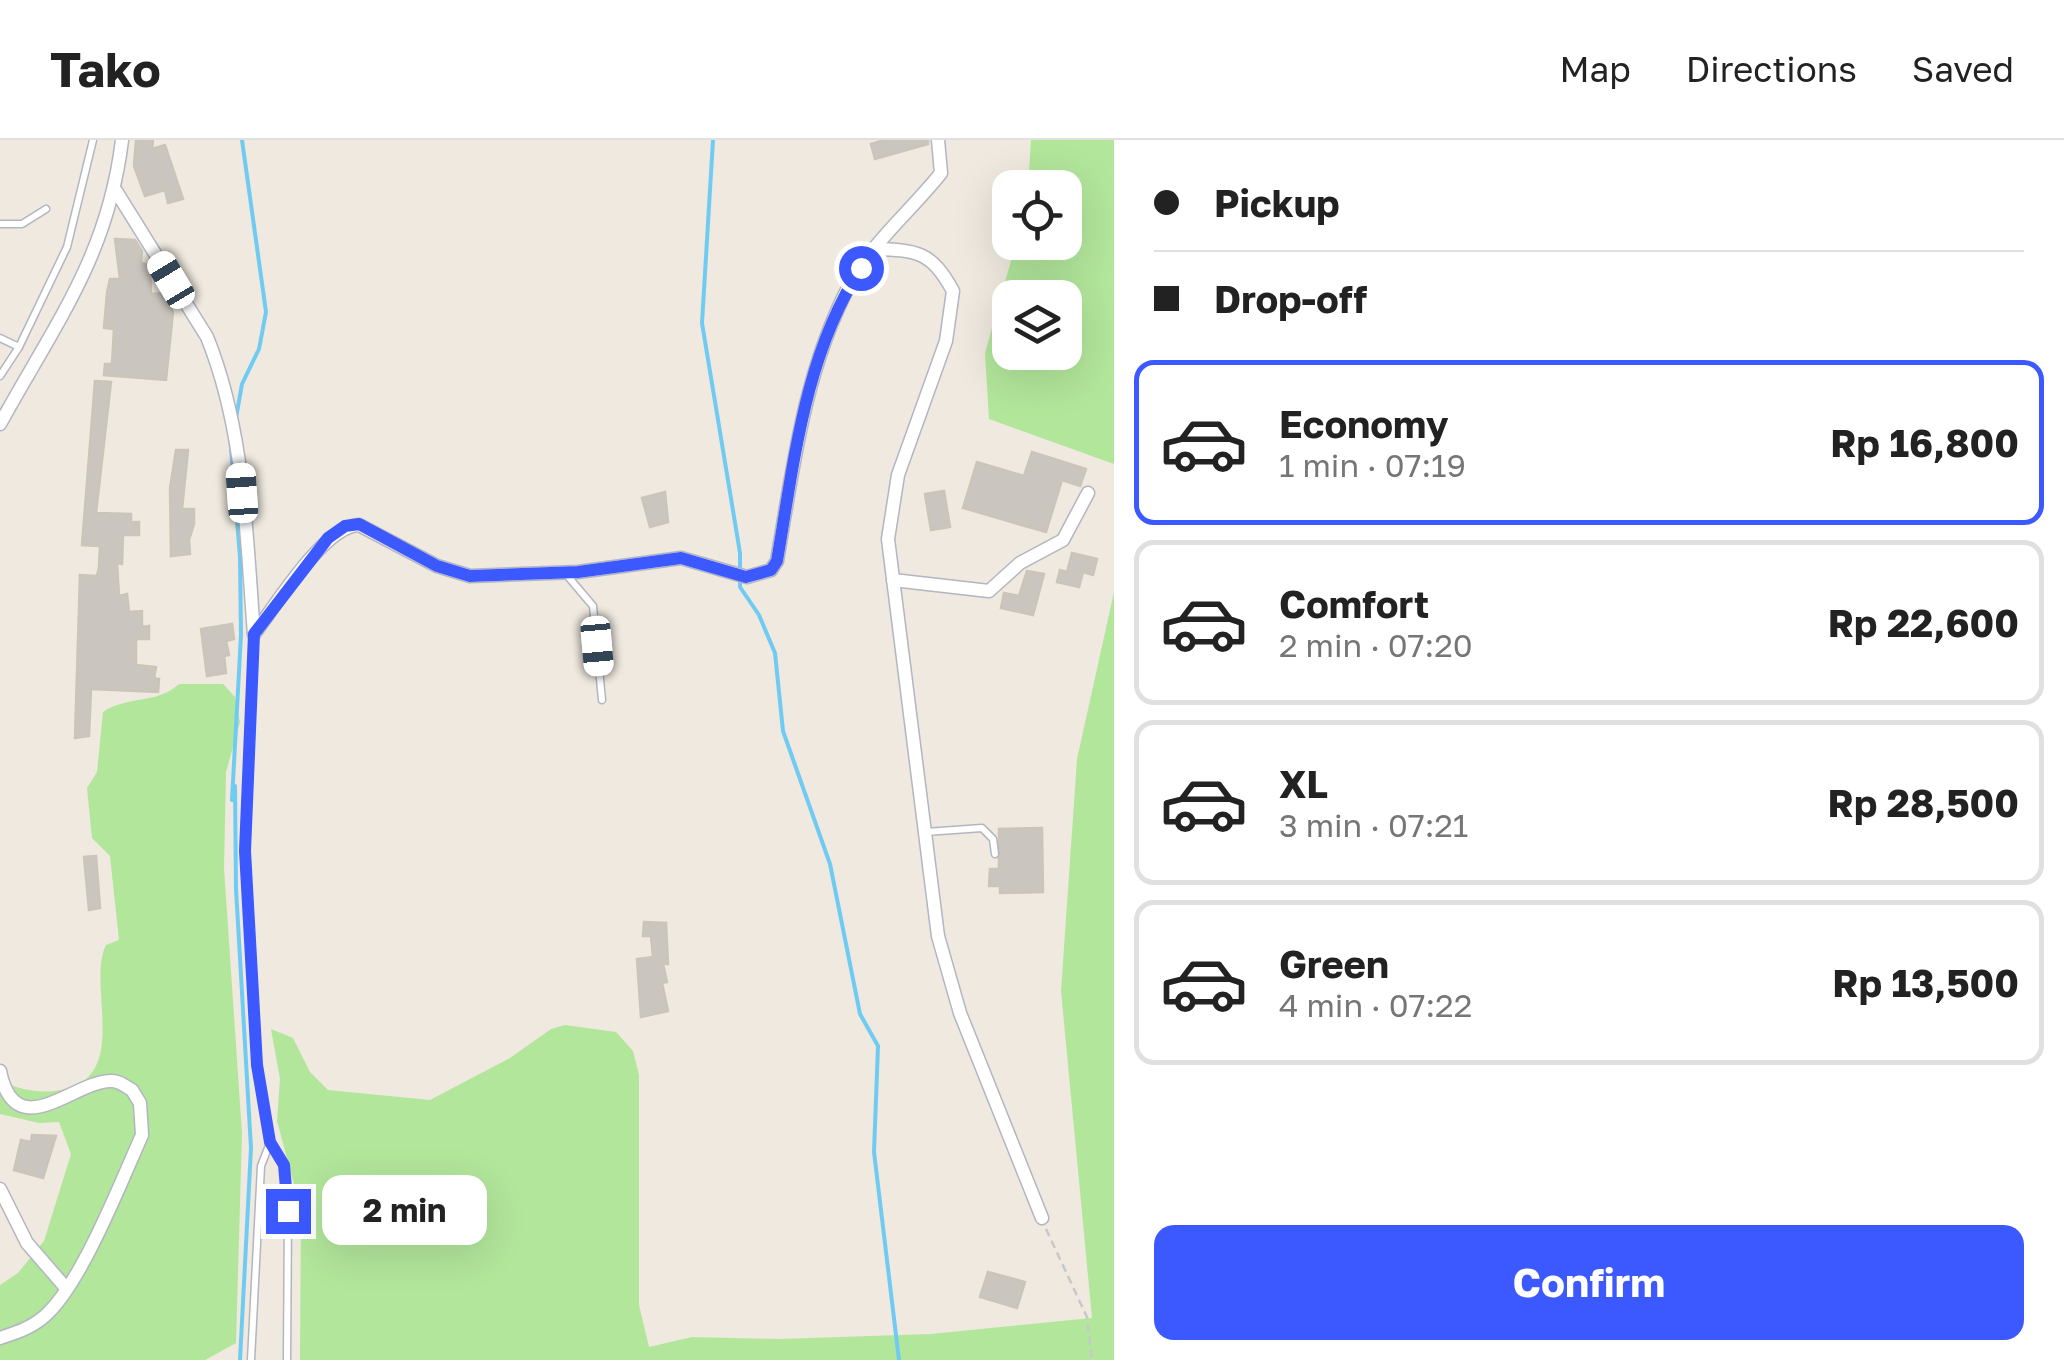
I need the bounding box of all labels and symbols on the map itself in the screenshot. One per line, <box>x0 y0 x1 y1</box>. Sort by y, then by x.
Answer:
route start <box>839 246 884 291</box>
car <box>143 247 199 313</box>
car <box>225 462 259 524</box>
car <box>579 615 615 677</box>
callout: 2 min <box>323 1176 488 1246</box>
route end <box>266 1189 311 1234</box>

